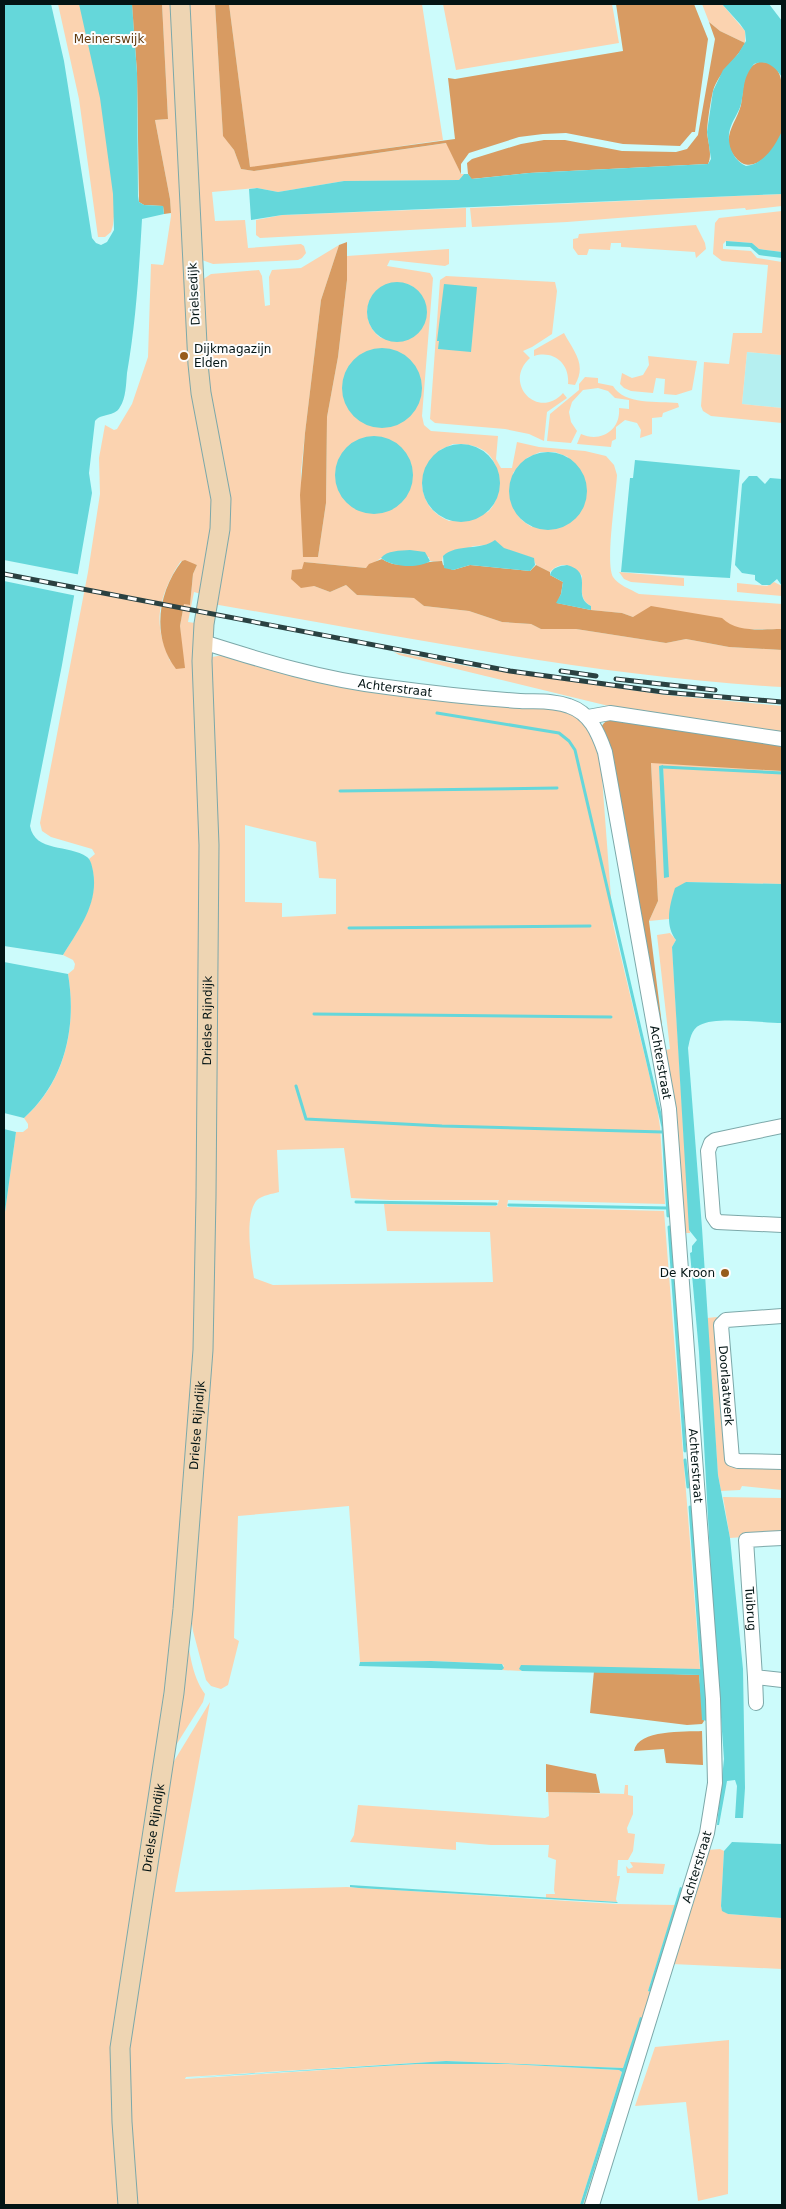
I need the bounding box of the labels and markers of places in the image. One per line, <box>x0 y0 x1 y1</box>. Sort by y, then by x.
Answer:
place label: Dijkmagazijn Elden <box>194 342 271 370</box>
marker: Dijkmagazijn Elden <box>178 350 190 362</box>
place label: De Kroon <box>660 1266 715 1280</box>
marker: De Kroon <box>719 1267 731 1279</box>

